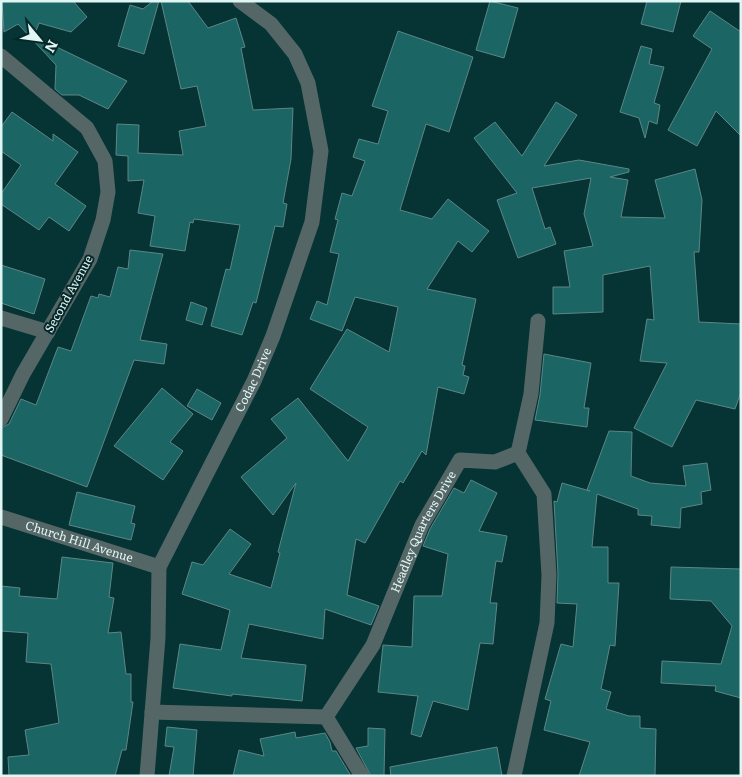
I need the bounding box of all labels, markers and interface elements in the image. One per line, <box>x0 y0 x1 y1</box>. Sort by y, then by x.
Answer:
north arrow <box>15 15 65 65</box>
text: N <box>41 37 64 57</box>
street label: Second Avenue <box>39 252 97 335</box>
street label: Codac Drive <box>230 345 275 415</box>
street label: Headley Quarters Drive <box>385 467 460 595</box>
street label: Church Hill Avenue <box>23 515 136 566</box>

